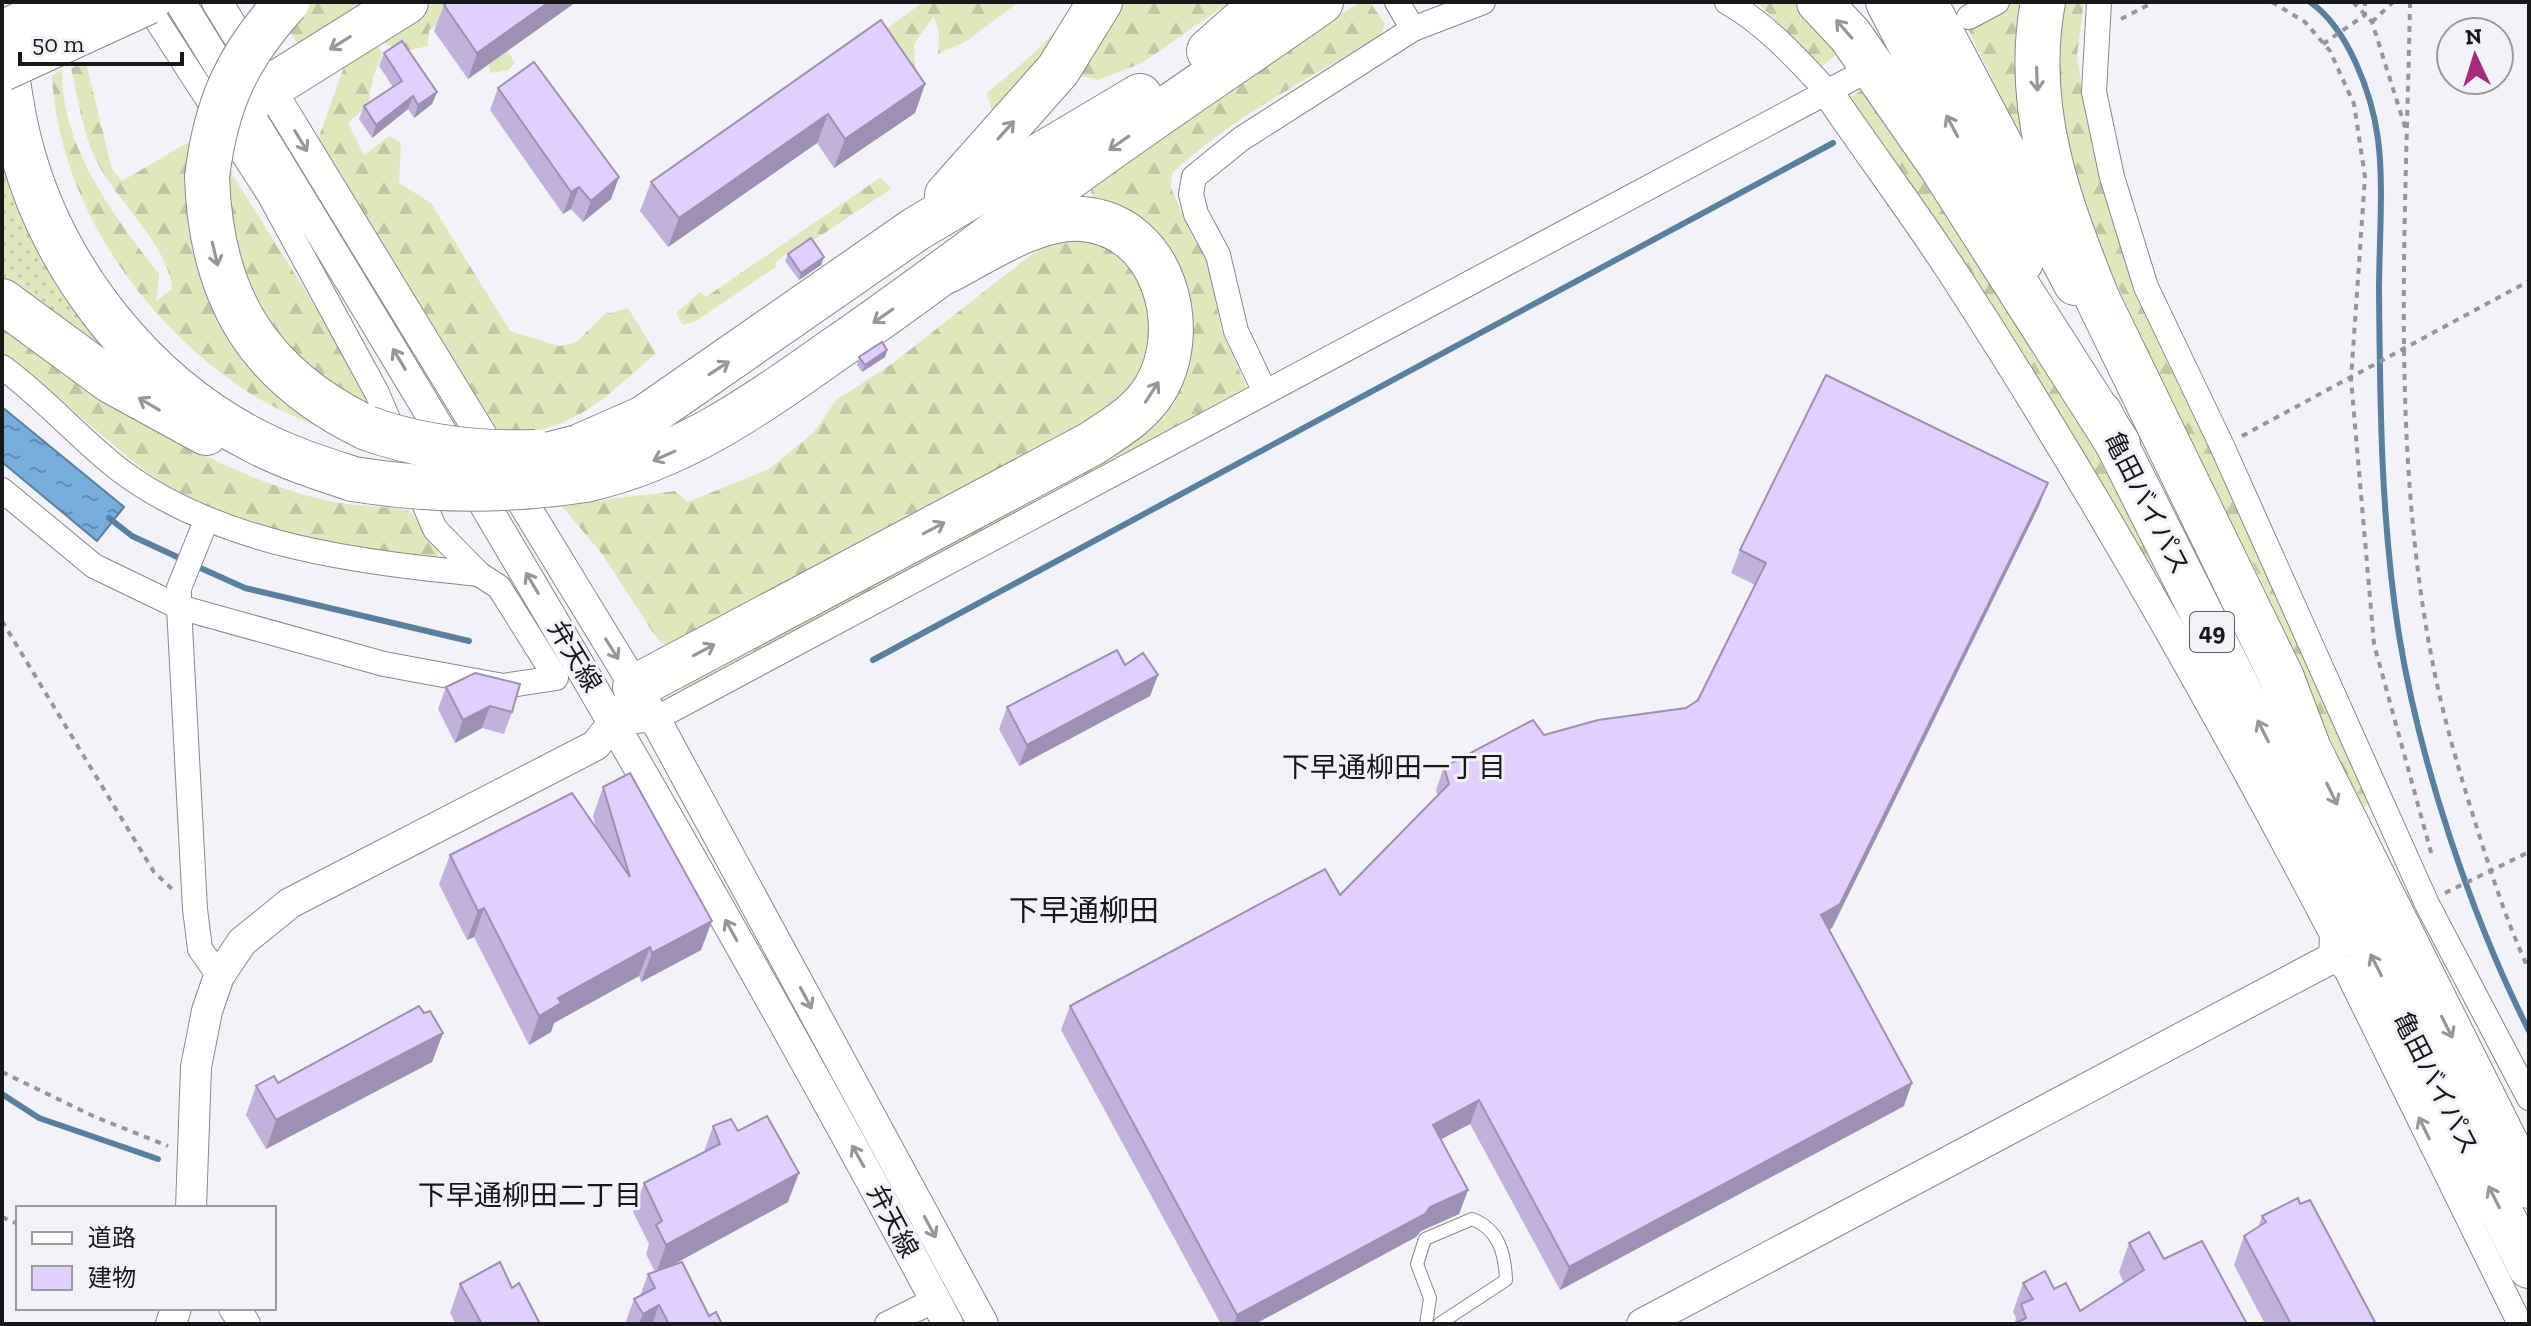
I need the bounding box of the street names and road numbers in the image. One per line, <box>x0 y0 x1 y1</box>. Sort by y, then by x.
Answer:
street label: 亀田バイパス <box>2097 426 2197 580</box>
road number: 49 <box>2190 612 2234 652</box>
street label: 弁天線 <box>541 614 609 698</box>
street label: 亀田バイパス <box>2386 1006 2486 1160</box>
street label: 弁天線 <box>861 1179 925 1263</box>

